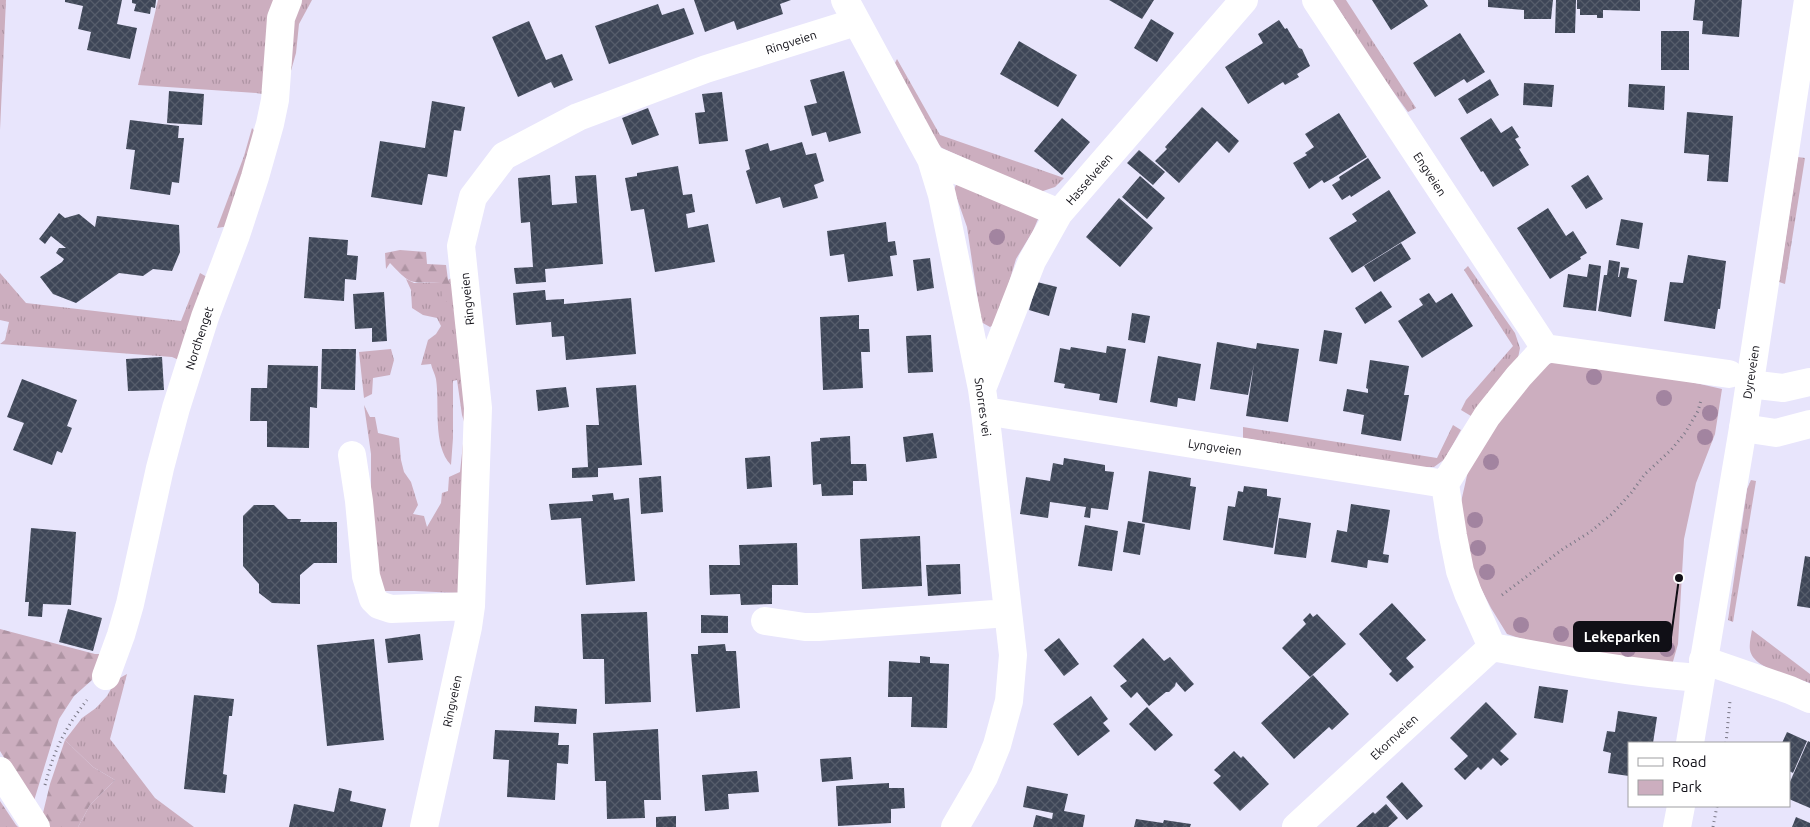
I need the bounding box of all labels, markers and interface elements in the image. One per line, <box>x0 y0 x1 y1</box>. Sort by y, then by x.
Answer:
street label: Ringveien <box>764 28 818 56</box>
street label: Engveien <box>1411 150 1449 198</box>
street label: Hasselveien <box>1063 151 1115 207</box>
street label: Ringveien <box>458 272 476 326</box>
street label: Nordhenget <box>183 304 215 371</box>
street label: Dyreveien <box>1740 344 1762 400</box>
street label: Snorres vei <box>972 377 994 437</box>
street label: Lyngveien <box>1187 436 1243 458</box>
callout: Lekeparken <box>1574 622 1671 651</box>
text: Lekeparken <box>1584 629 1660 645</box>
street label: Ringveien <box>440 674 464 728</box>
street label: Ekornveien <box>1368 712 1420 762</box>
legend <box>1628 742 1790 807</box>
text: Road <box>1672 753 1707 770</box>
text: Park <box>1672 778 1702 795</box>

